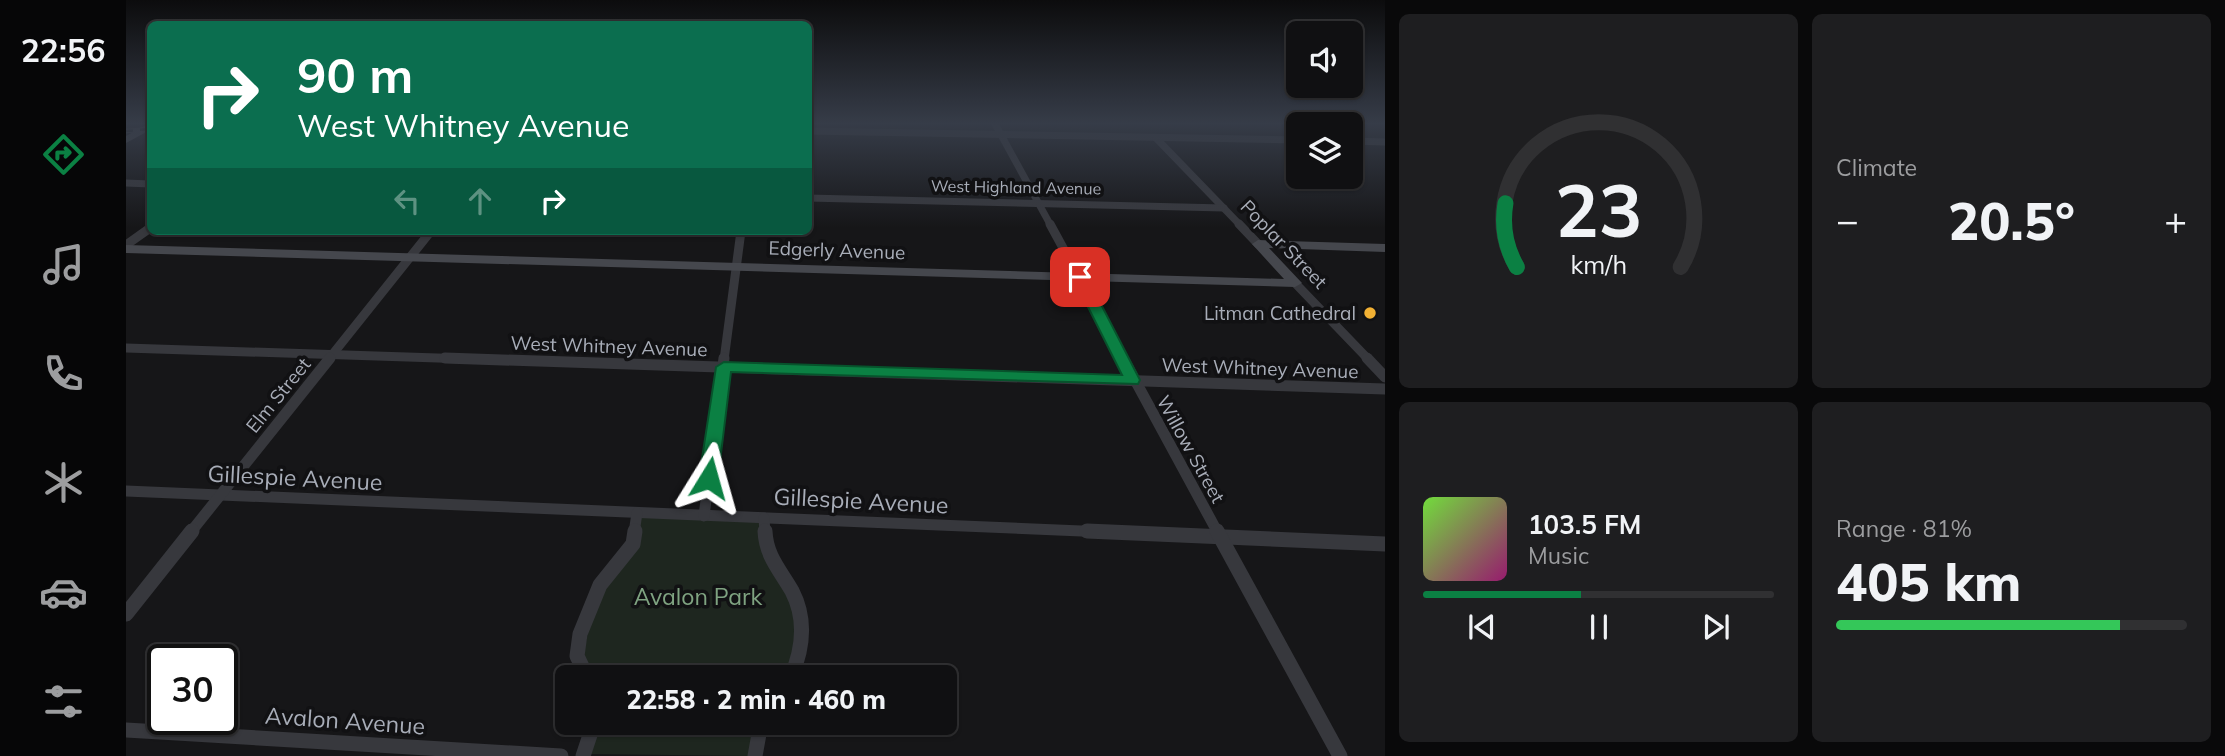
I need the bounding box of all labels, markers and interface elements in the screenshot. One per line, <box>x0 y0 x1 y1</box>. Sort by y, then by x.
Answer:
map controls <box>1286 21 1363 189</box>
button: sound <box>1286 21 1363 98</box>
text: 22:56 <box>21 30 105 70</box>
text: 90 m <box>297 44 413 105</box>
icon: right <box>182 49 273 140</box>
text: West Whitney Avenue <box>297 105 629 145</box>
button: layers <box>1286 112 1363 189</box>
icon: directions <box>39 130 88 179</box>
text: Climate <box>1836 153 1917 182</box>
text: 23 <box>1555 164 1642 255</box>
street label: West Highland Avenue <box>931 176 1101 198</box>
icon: left <box>388 182 426 220</box>
icon: ahead <box>461 182 499 220</box>
icon: right <box>534 182 572 220</box>
text: 20.5° <box>1948 188 2075 253</box>
street label: Poplar Street <box>1236 194 1333 294</box>
text: − <box>1836 196 1859 244</box>
text: + <box>2164 196 2187 244</box>
street label: Edgerly Avenue <box>768 236 906 264</box>
icon: music <box>39 240 88 289</box>
pin <box>1050 247 1110 307</box>
text: km/h <box>1570 249 1627 280</box>
icon: arrive <box>1061 258 1099 296</box>
place label: Litman Cathedral <box>1204 301 1356 325</box>
marker: Litman Cathedral <box>1362 305 1378 321</box>
street label: West Whitney Avenue <box>510 331 708 361</box>
icon: phone <box>39 349 88 398</box>
street label: Elm Street <box>240 352 316 437</box>
street label: West Whitney Avenue <box>1161 353 1359 383</box>
street label: Willow Street <box>1152 391 1231 507</box>
position arrow <box>672 441 746 515</box>
icon: climate <box>39 458 88 507</box>
street label: Gillespie Avenue <box>207 458 383 497</box>
street label: Gillespie Avenue <box>773 481 949 520</box>
text: 103.5 FM <box>1528 508 1641 541</box>
text: Range · 81% <box>1836 514 1972 543</box>
text: Music <box>1528 541 1589 570</box>
text: 405 km <box>1836 549 2021 614</box>
icon: car <box>39 568 88 617</box>
park label: Avalon Park <box>634 582 763 611</box>
icon: previous <box>1463 608 1501 646</box>
icon: pause <box>1580 608 1618 646</box>
icon: next <box>1697 608 1735 646</box>
speed limit sign: 30 <box>147 644 238 735</box>
icon: filters <box>39 677 88 726</box>
text: 22:58 · 2 min · 460 m <box>626 683 886 716</box>
street label: Avalon Avenue <box>264 700 426 741</box>

